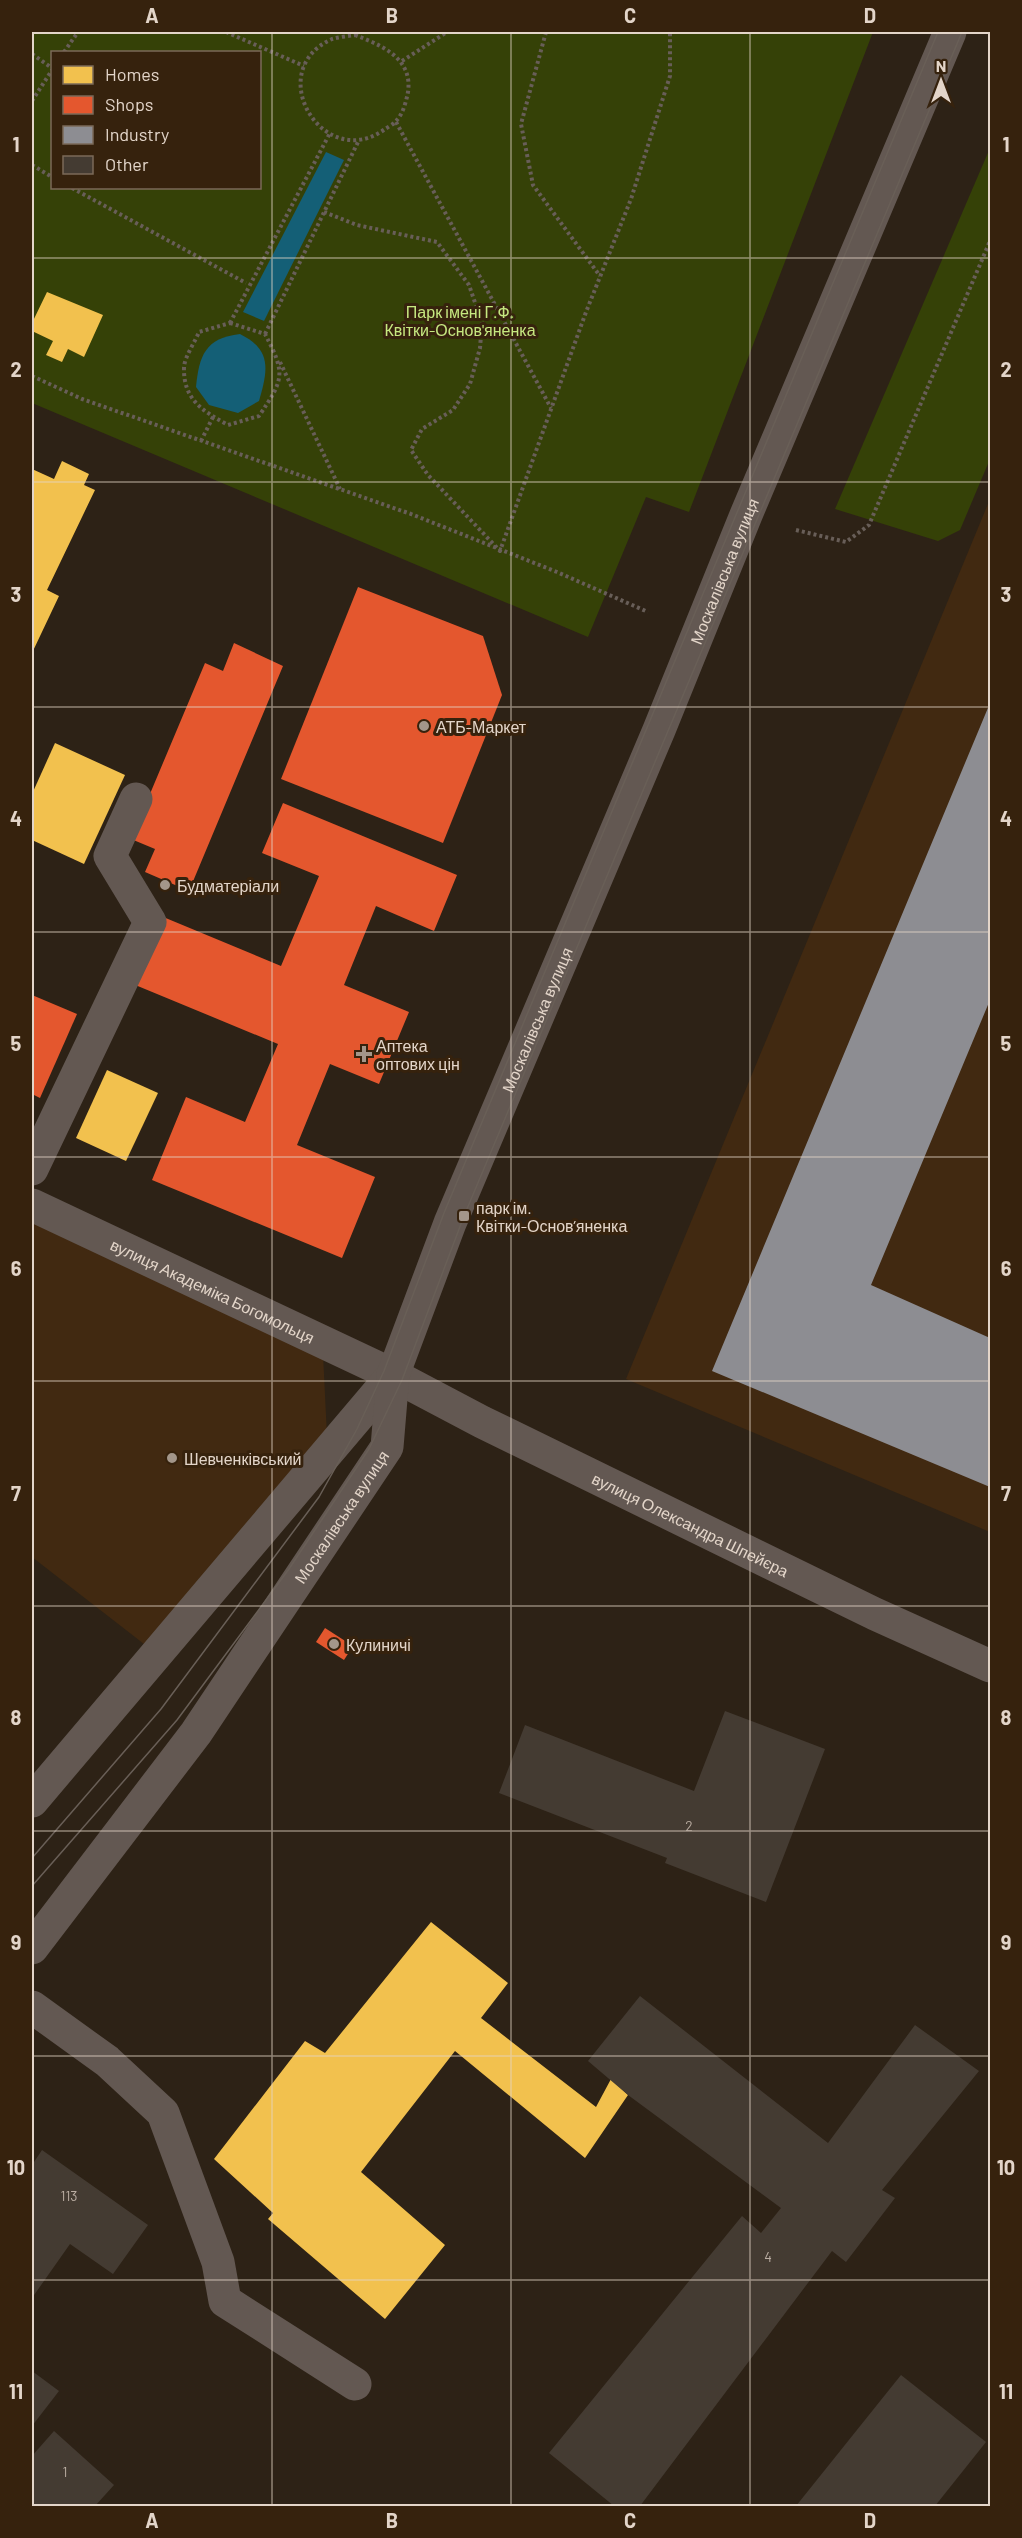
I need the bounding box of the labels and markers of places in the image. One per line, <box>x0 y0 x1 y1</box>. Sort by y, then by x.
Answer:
place label: АТБ-Маркет <box>436 717 527 736</box>
marker: АТБ-Маркет <box>417 719 431 733</box>
place label: Будматеріали <box>177 876 279 895</box>
marker: Будматеріали <box>158 878 172 892</box>
place label: Аптека оптових цін <box>376 1036 460 1073</box>
marker: Аптека оптових цін <box>357 1047 371 1061</box>
place label: парк ім. Квітки-Основ’яненка <box>476 1198 627 1235</box>
marker: парк ім. Квітки-Основ’яненка <box>457 1209 471 1223</box>
place label: Шевченківський <box>184 1449 302 1468</box>
marker: Шевченківський <box>165 1451 179 1465</box>
place label: Кулиничі <box>346 1635 411 1654</box>
marker: Кулиничі <box>327 1637 341 1651</box>

